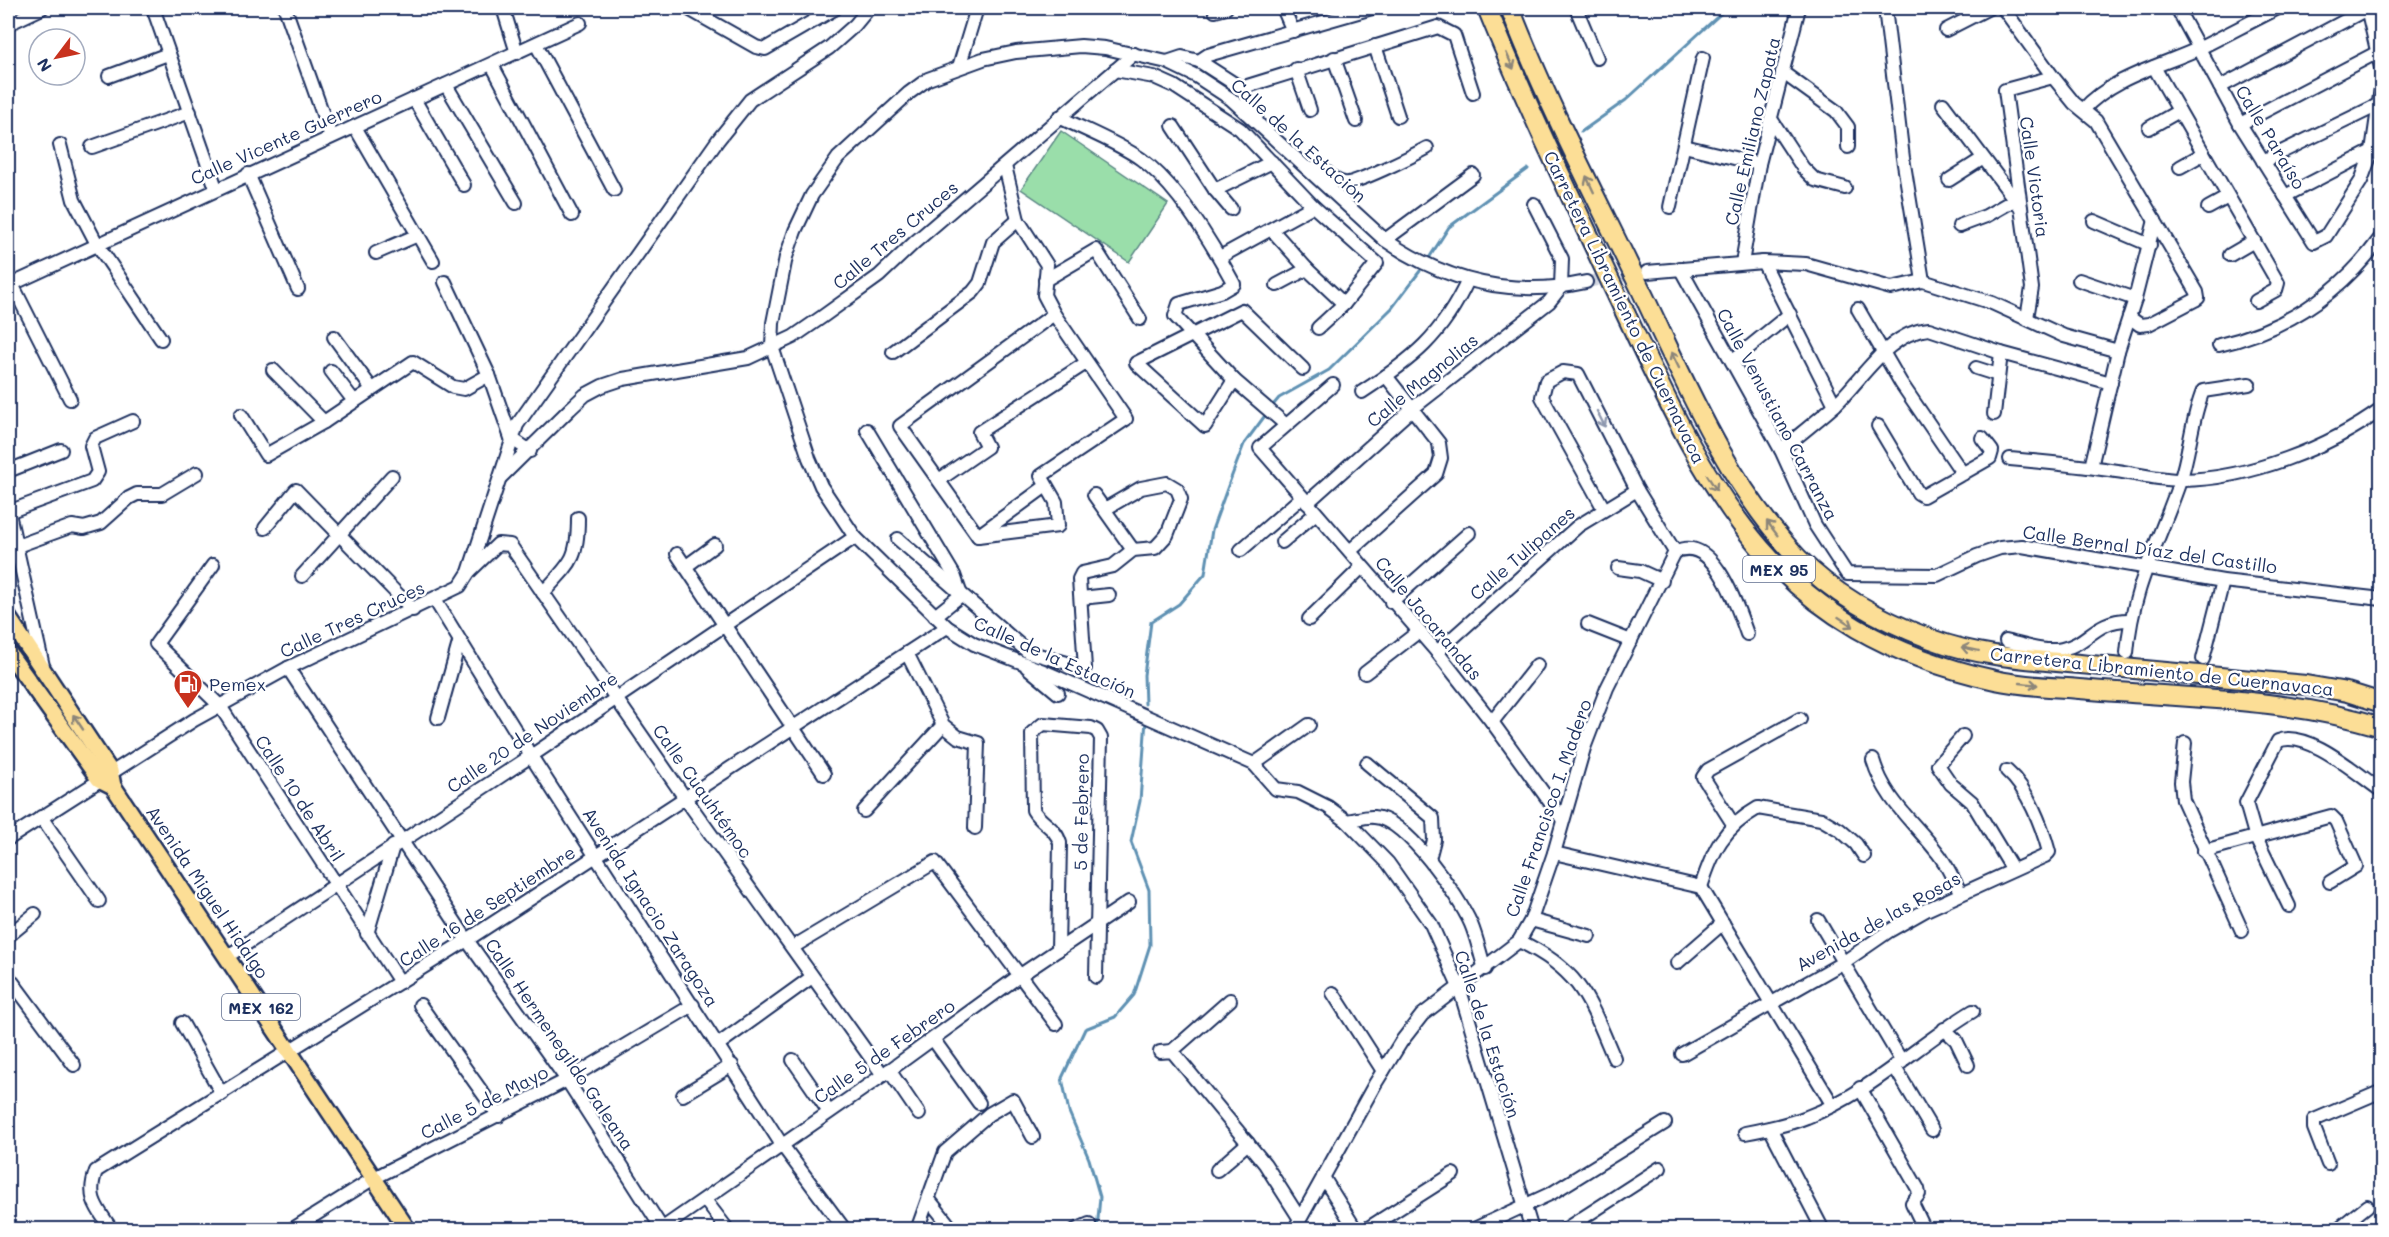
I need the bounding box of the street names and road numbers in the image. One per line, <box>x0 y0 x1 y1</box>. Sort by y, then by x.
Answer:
street label: Calle Emiliano Zapata <box>1719 34 1785 228</box>
street label: Calle de la Estación <box>1226 73 1372 207</box>
street label: Calle Paraíso <box>2230 80 2312 194</box>
street label: Calle Vicente Guerrero <box>187 84 386 190</box>
street label: Calle Victoria <box>2015 115 2055 239</box>
street label: Carretera Libramiento de Cuernavaca <box>1539 147 1711 467</box>
street label: Calle Tres Cruces <box>827 175 963 295</box>
street label: Calle Venustiano Carranza <box>1712 304 1844 524</box>
street label: Calle Magnolias <box>1361 328 1483 432</box>
street label: Calle Tulipanes <box>1464 501 1580 605</box>
street label: Calle Bernal Díaz del Castillo <box>2021 519 2279 579</box>
street label: Calle Jacarandas <box>1370 551 1488 685</box>
road number: MEX 95 <box>1743 556 1815 582</box>
street label: Calle Tres Cruces <box>276 575 428 663</box>
street label: Calle de la Estación <box>970 610 1140 704</box>
street label: Carretera Libramiento de Cuernavaca <box>1989 641 2335 701</box>
street label: Calle 20 de Noviembre <box>442 666 622 798</box>
street label: Calle Francisco I. Madero <box>1499 696 1597 920</box>
street label: Calle Cuauhtémoc <box>648 719 758 863</box>
street label: Calle 10 de Abril <box>250 730 350 866</box>
street label: 5 de Febrero <box>1068 753 1094 871</box>
street label: Avenida Miguel Hidalgo <box>141 801 275 983</box>
street label: Avenida Ignacio Zaragoza <box>577 803 725 1011</box>
street label: Calle 16 de Septiembre <box>394 840 580 972</box>
street label: Avenida de las Rosas <box>1791 866 1965 976</box>
street label: Calle Hermenegildo Galeana <box>480 933 640 1155</box>
street label: Calle de la Estación <box>1450 947 1526 1121</box>
street label: Calle 5 de Febrero <box>809 993 960 1109</box>
road number: MEX 162 <box>222 994 300 1020</box>
street label: Calle 5 de Mayo <box>416 1059 552 1145</box>

